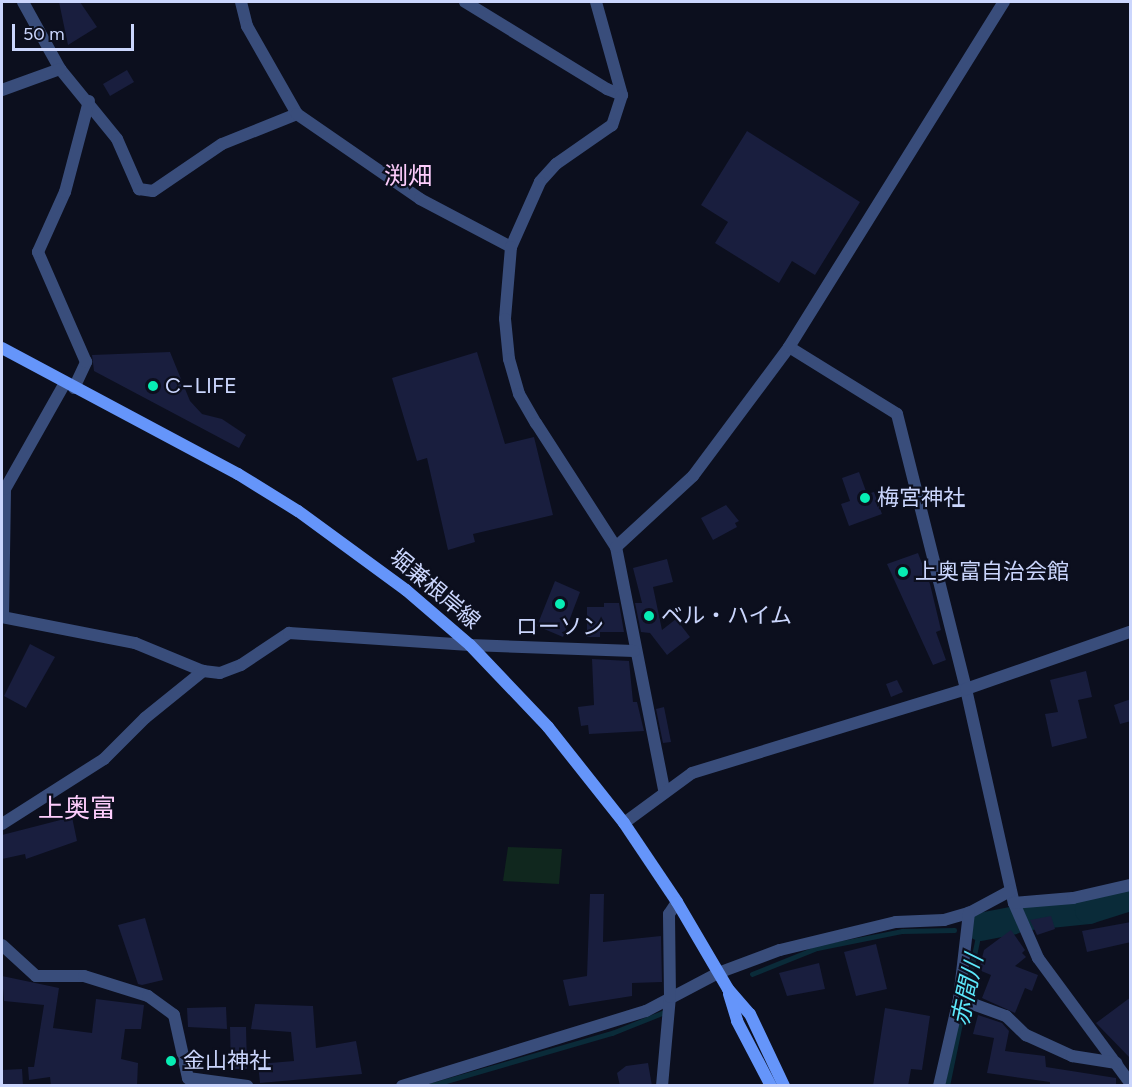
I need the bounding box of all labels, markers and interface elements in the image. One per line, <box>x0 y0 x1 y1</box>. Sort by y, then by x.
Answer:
scale bar <box>15 12 136 50</box>
text: 50 m <box>23 23 65 45</box>
district label: 渕畑 <box>384 162 432 190</box>
place label: C−LIFE <box>165 373 237 399</box>
marker: C−LIFE <box>146 379 160 393</box>
place label: 梅宮神社 <box>877 485 965 511</box>
marker: 梅宮神社 <box>858 491 872 505</box>
street label: 堀兼根岸線 <box>384 544 486 634</box>
place label: 上奥富自治会館 <box>915 559 1069 585</box>
marker: 上奥富自治会館 <box>896 565 910 579</box>
marker: ローソン <box>553 597 567 611</box>
place label: ベル・ハイム <box>661 603 793 629</box>
marker: ベル・ハイム <box>642 609 656 623</box>
place label: ローソン <box>516 614 604 640</box>
district label: 上奥富 <box>38 793 116 825</box>
water label: 赤間川 <box>945 952 989 1028</box>
place label: 金山神社 <box>183 1048 271 1074</box>
marker: 金山神社 <box>164 1054 178 1068</box>

